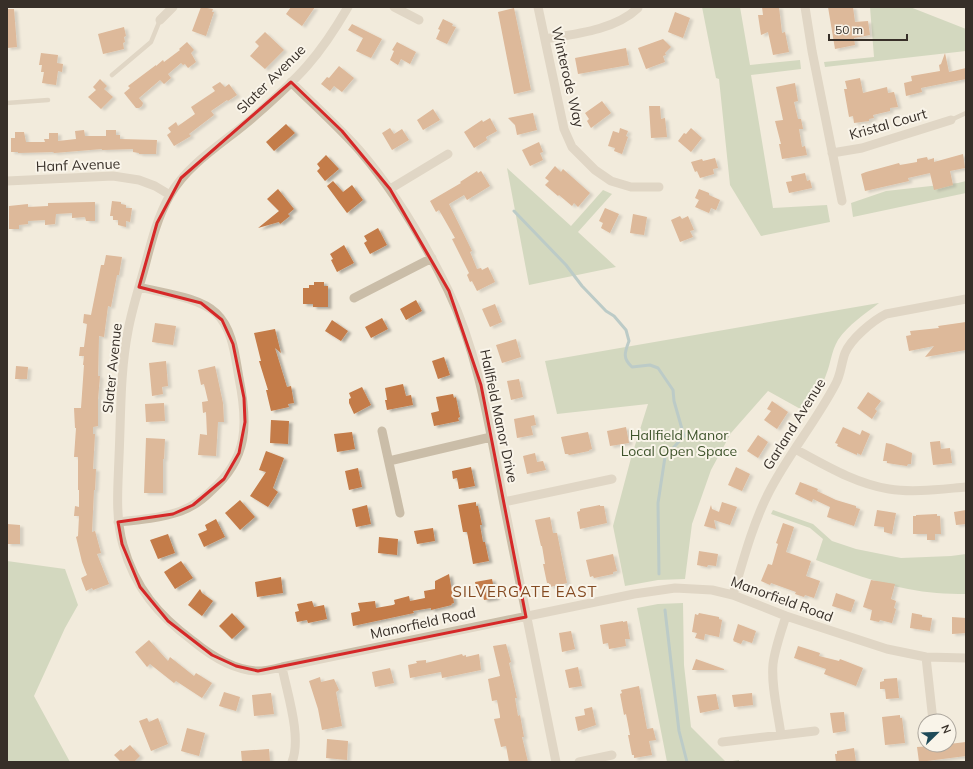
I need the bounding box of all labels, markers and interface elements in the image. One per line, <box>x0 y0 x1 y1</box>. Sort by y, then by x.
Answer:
scale bar <box>829 16 907 42</box>
text: 50 m <box>835 22 863 37</box>
street label: Winterode Way <box>548 25 588 130</box>
street label: Slater Avenue <box>233 41 309 117</box>
street label: Kristal Court <box>847 104 929 144</box>
street label: Hanf Avenue <box>35 155 121 175</box>
street label: Slater Avenue <box>98 322 126 414</box>
street label: Hallfield Manor Drive <box>476 348 522 484</box>
street label: Garland Avenue <box>759 375 829 473</box>
park label: Hallfield Manor Local Open Space <box>621 426 737 460</box>
street label: Manorfield Road <box>728 572 836 626</box>
district label: SILVERGATE EAST <box>453 582 597 601</box>
street label: Manorfield Road <box>369 603 477 643</box>
north arrow <box>917 713 957 753</box>
text: N <box>938 723 954 736</box>

